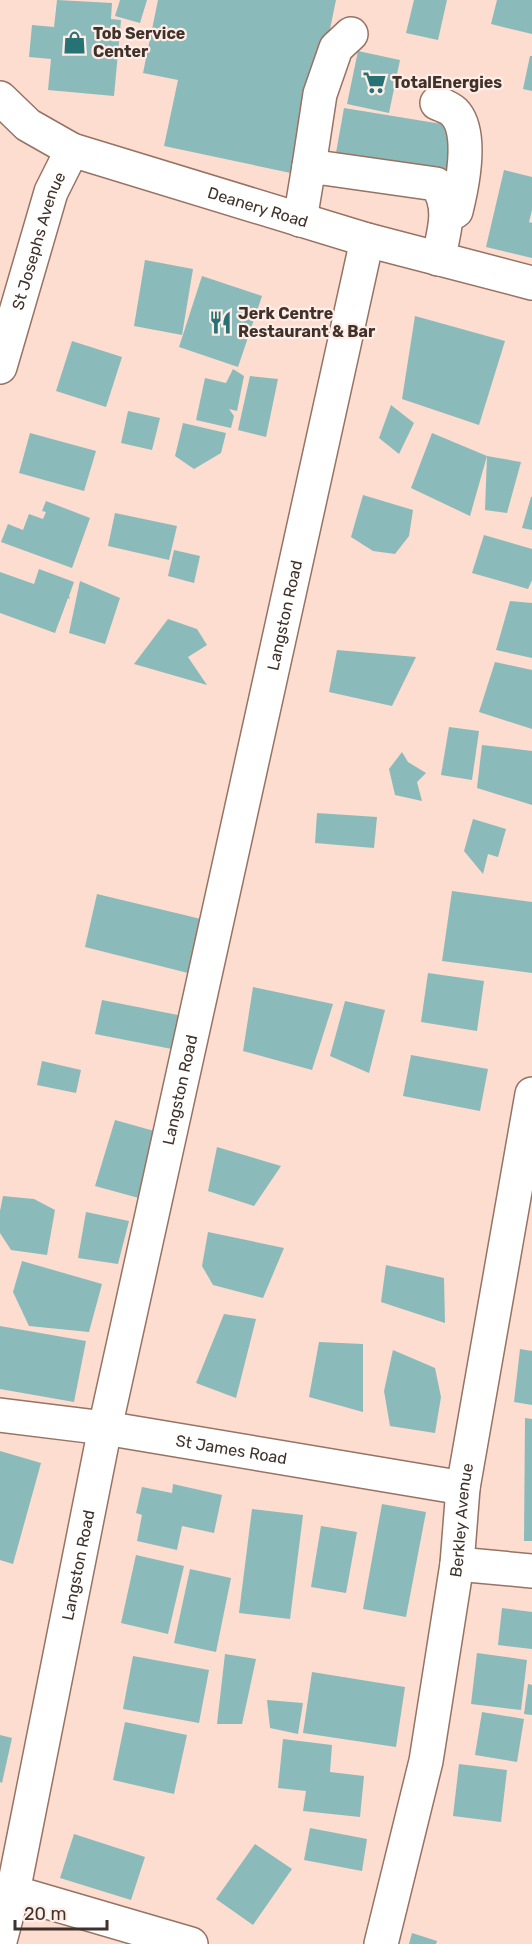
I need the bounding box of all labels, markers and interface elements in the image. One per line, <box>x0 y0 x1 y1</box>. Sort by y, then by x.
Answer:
place label: Tob Service Center <box>93 24 185 61</box>
shop icon: Tob Service Center <box>62 29 88 55</box>
supermarket icon: TotalEnergies <box>361 69 387 95</box>
place label: TotalEnergies <box>392 73 502 92</box>
street label: St Josephs Avenue <box>8 169 70 312</box>
street label: Deanery Road <box>205 183 310 231</box>
place label: Jerk Centre Restaurant & Bar <box>238 304 376 341</box>
restaurant icon: Jerk Centre Restaurant & Bar <box>207 309 233 335</box>
street label: Langston Road <box>263 558 306 672</box>
street label: Langston Road <box>159 1033 201 1147</box>
street label: St James Road <box>174 1431 288 1468</box>
street label: Berkley Avenue <box>446 1462 477 1579</box>
street label: Langston Road <box>58 1508 99 1622</box>
scale bar <box>15 1893 106 1931</box>
text: 20 m <box>24 1903 66 1925</box>

